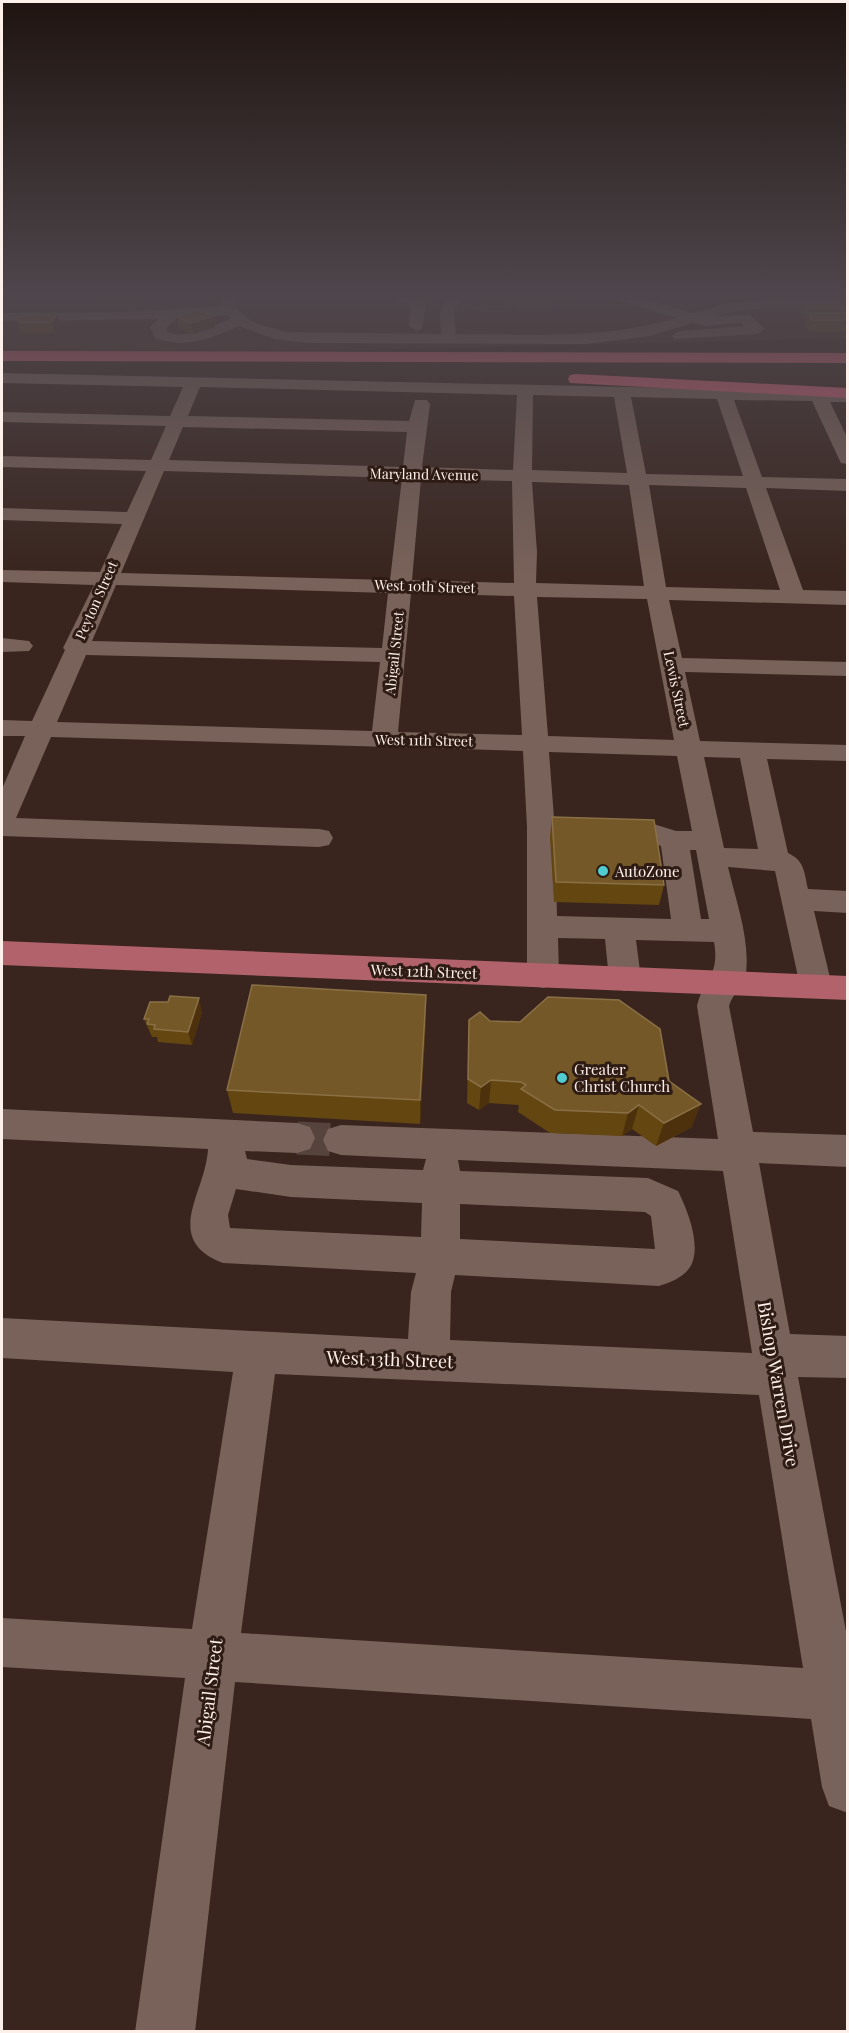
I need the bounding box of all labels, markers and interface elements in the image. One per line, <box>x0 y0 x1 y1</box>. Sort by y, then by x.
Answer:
street label: Maryland Avenue <box>369 464 479 484</box>
street label: Peyton Street <box>70 557 122 642</box>
street label: West 10th Street <box>373 575 477 597</box>
street label: Abigail Street <box>380 609 408 697</box>
street label: Lewis Street <box>660 649 695 730</box>
street label: West 11th Street <box>374 730 474 750</box>
place label: AutoZone <box>614 861 680 881</box>
marker: AutoZone <box>596 864 610 878</box>
street label: West 12th Street <box>369 959 478 983</box>
place label: Greater Christ Church <box>574 1059 670 1096</box>
marker: Greater Christ Church <box>555 1071 569 1085</box>
street label: Bishop Warren Drive <box>753 1299 805 1469</box>
street label: West 13th Street <box>325 1345 454 1373</box>
street label: Abigail Street <box>190 1636 228 1748</box>

